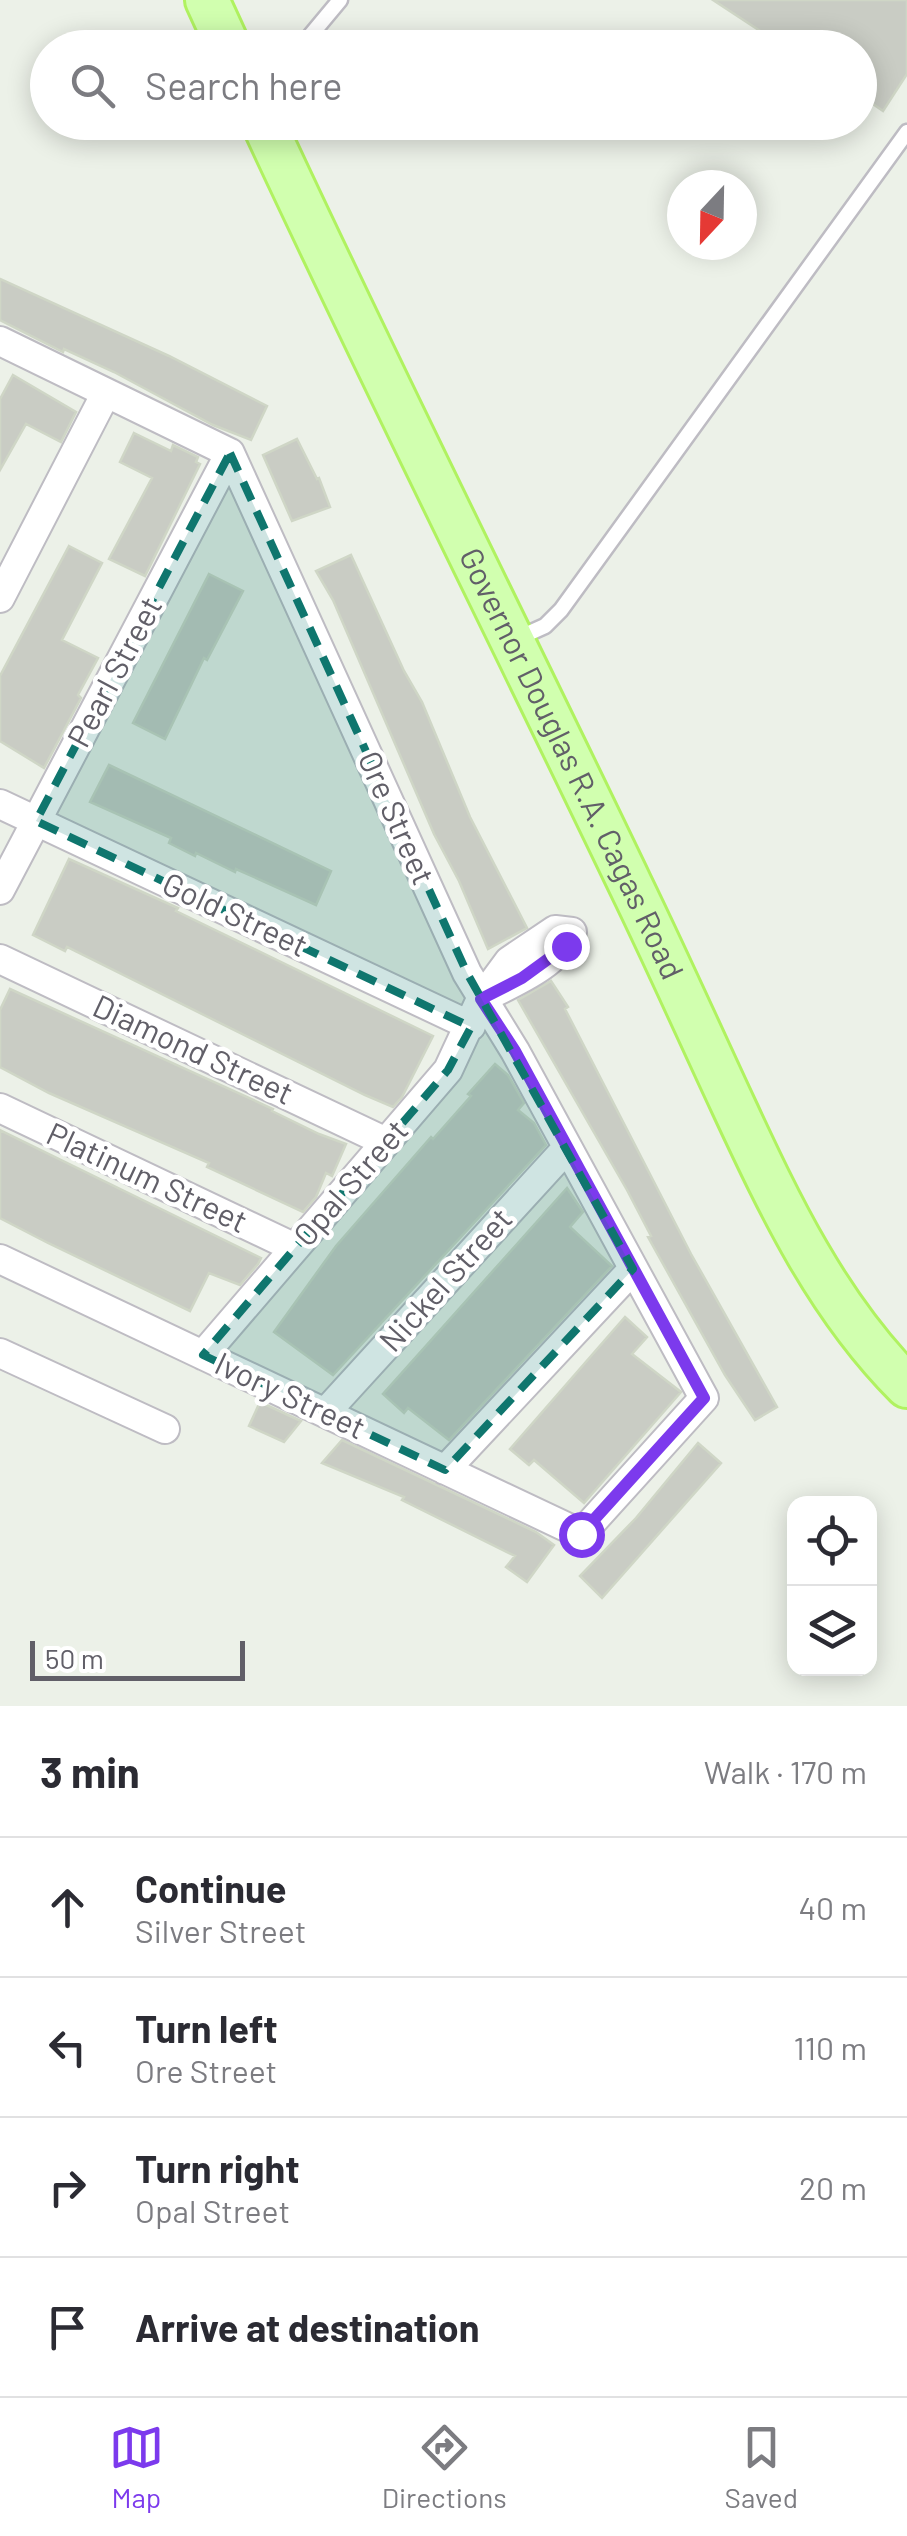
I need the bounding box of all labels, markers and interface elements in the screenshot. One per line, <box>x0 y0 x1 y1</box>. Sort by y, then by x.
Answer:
search box <box>30 30 877 140</box>
icon: search <box>65 58 120 113</box>
text: Search here <box>145 62 343 108</box>
north arrow <box>667 170 757 260</box>
street label: Governor Douglas R.A. Cagas Road <box>453 541 693 985</box>
street label: Pearl Street <box>58 590 169 753</box>
street label: Ore Street <box>352 744 444 890</box>
street label: Gold Street <box>157 863 314 963</box>
route end <box>544 924 590 970</box>
street label: Diamond Street <box>88 985 300 1111</box>
street label: Opal Street <box>284 1111 415 1253</box>
street label: Platinum Street <box>41 1113 254 1239</box>
street label: Nickel Street <box>370 1199 519 1358</box>
street label: Ivory Street <box>210 1343 372 1446</box>
map controls <box>787 1496 877 1676</box>
button: locate <box>787 1496 877 1586</box>
route start <box>559 1512 605 1558</box>
button: layers <box>787 1586 877 1676</box>
scale bar <box>30 1636 245 1680</box>
text: 50 m <box>45 1641 104 1675</box>
text: 3 min <box>40 1746 140 1796</box>
text: Walk · 170 m <box>704 1752 867 1790</box>
text: Continue <box>135 1865 286 1911</box>
icon: ahead <box>40 1880 95 1935</box>
text: 40 m <box>798 1888 867 1926</box>
text: Silver Street <box>135 1911 306 1949</box>
text: Turn left <box>135 2005 278 2051</box>
icon: left <box>40 2020 95 2075</box>
text: 110 m <box>794 2028 867 2066</box>
text: Ore Street <box>135 2051 277 2089</box>
text: Turn right <box>135 2145 300 2191</box>
icon: right <box>40 2160 95 2215</box>
text: 20 m <box>799 2168 867 2206</box>
text: Opal Street <box>135 2191 290 2229</box>
icon: arrive <box>40 2300 95 2355</box>
text: Arrive at destination <box>135 2304 480 2350</box>
tab: Map <box>109 2420 164 2514</box>
tab: Directions <box>382 2420 507 2514</box>
tab: Saved <box>725 2420 798 2514</box>

